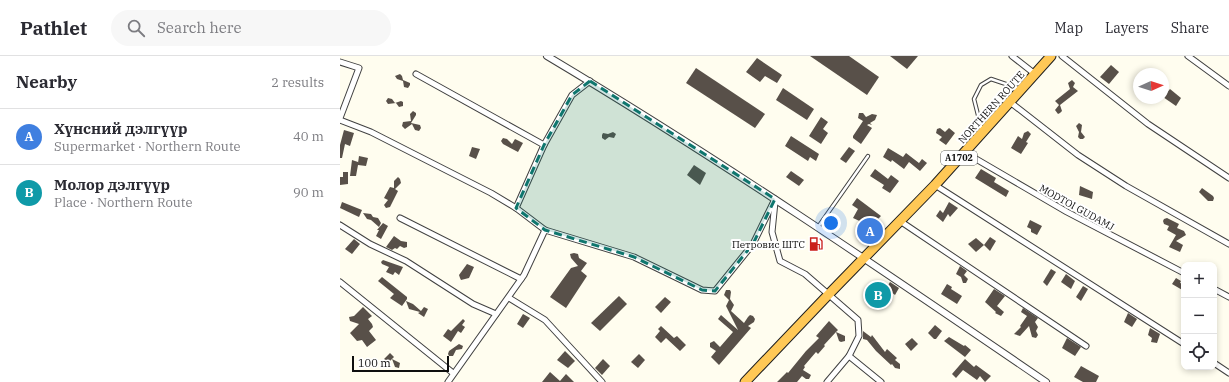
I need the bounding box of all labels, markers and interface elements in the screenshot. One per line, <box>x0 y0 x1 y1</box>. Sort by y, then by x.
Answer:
search box <box>111 10 391 46</box>
text: Pathlet <box>20 16 87 40</box>
icon: search <box>125 17 147 39</box>
text: Search here <box>157 18 242 37</box>
text: Map <box>1055 19 1083 37</box>
text: Layers <box>1105 19 1149 37</box>
text: Share <box>1171 19 1209 37</box>
street label: NORTHERN ROUTE <box>955 68 1027 146</box>
north arrow <box>1133 68 1169 104</box>
text: Nearby <box>16 71 77 93</box>
text: 2 results <box>271 74 324 91</box>
text: Хүнсний дэлгүүр <box>54 119 188 138</box>
text: A <box>24 128 34 145</box>
text: 40 m <box>293 128 324 145</box>
text: Supermarket · Northern Route <box>54 138 240 155</box>
road number: A1702 <box>941 151 977 165</box>
text: Молор дэлгүүр <box>54 175 170 194</box>
street label: MODTOI GUDAMJ <box>1037 181 1117 234</box>
text: B <box>24 184 34 201</box>
text: 90 m <box>293 184 324 201</box>
text: Place · Northern Route <box>54 194 192 211</box>
your location <box>821 213 841 233</box>
pin: A <box>857 216 883 246</box>
fuel station icon: Петровис ШТС <box>808 236 824 252</box>
place label: Петровис ШТС <box>732 238 805 251</box>
map controls <box>1181 262 1217 370</box>
button: + <box>1181 262 1217 298</box>
pin: B <box>865 280 891 310</box>
button: − <box>1181 298 1217 334</box>
button: locate <box>1181 334 1217 370</box>
scale bar <box>352 354 449 373</box>
text: 100 m <box>358 356 391 370</box>

